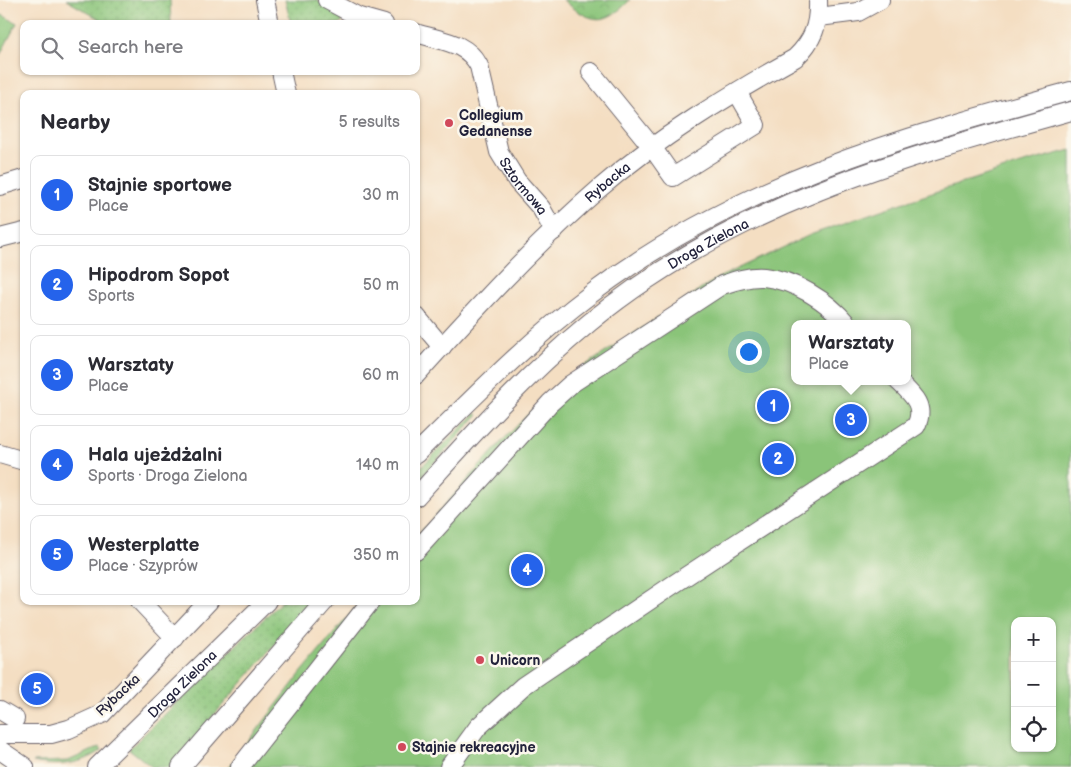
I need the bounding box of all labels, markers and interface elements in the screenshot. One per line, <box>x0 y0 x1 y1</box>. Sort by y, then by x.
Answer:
search box <box>20 20 420 75</box>
icon: search <box>38 34 66 62</box>
text: Search here <box>78 36 183 59</box>
place label: Collegium Gedanense <box>459 107 532 140</box>
text: Nearby <box>40 110 110 135</box>
text: 5 results <box>338 113 400 132</box>
marker: Collegium Gedanense <box>443 117 455 129</box>
street label: Sztormowa <box>496 154 552 218</box>
street label: Rybacka <box>581 158 634 206</box>
text: Stajnie sportowe <box>88 174 232 197</box>
text: 1 <box>54 186 60 205</box>
text: 30 m <box>362 186 399 205</box>
text: Place <box>88 197 129 216</box>
street label: Droga Zielona <box>665 215 751 273</box>
text: Hipodrom Sopot <box>88 264 229 287</box>
text: 2 <box>52 276 62 295</box>
text: 50 m <box>363 276 399 295</box>
text: Sports <box>88 287 135 306</box>
popup <box>791 320 911 385</box>
text: Warsztaty <box>808 332 894 355</box>
your location <box>736 339 762 365</box>
text: Warsztaty <box>88 354 174 377</box>
text: Place <box>808 355 849 374</box>
text: 3 <box>52 366 62 385</box>
text: 60 m <box>362 366 399 385</box>
text: Place <box>88 377 129 396</box>
pin: 1 <box>757 387 789 425</box>
pin: 3 <box>835 401 867 439</box>
pin: 2 <box>762 440 794 478</box>
text: Hala ujeżdżalni <box>88 444 222 467</box>
text: 4 <box>52 456 62 475</box>
text: 140 m <box>356 456 399 475</box>
text: Sports · Droga Zielona <box>88 467 248 486</box>
text: Westerplatte <box>88 534 199 557</box>
text: 5 <box>52 546 62 565</box>
text: 350 m <box>353 546 399 565</box>
pin: 4 <box>511 551 543 589</box>
text: Place · Szyprów <box>88 557 198 576</box>
map controls <box>1011 617 1056 752</box>
button: + <box>1011 617 1056 662</box>
street label: Droga Zielona <box>144 646 220 721</box>
place label: Unicorn <box>490 652 540 669</box>
marker: Unicorn <box>474 654 486 666</box>
button: − <box>1011 662 1056 707</box>
pin: 5 <box>21 670 53 708</box>
street label: Rybacka <box>92 670 144 720</box>
button: locate <box>1011 707 1056 752</box>
place label: Stajnie rekreacyjne <box>412 739 535 756</box>
marker: Stajnie rekreacyjne <box>396 741 408 753</box>

